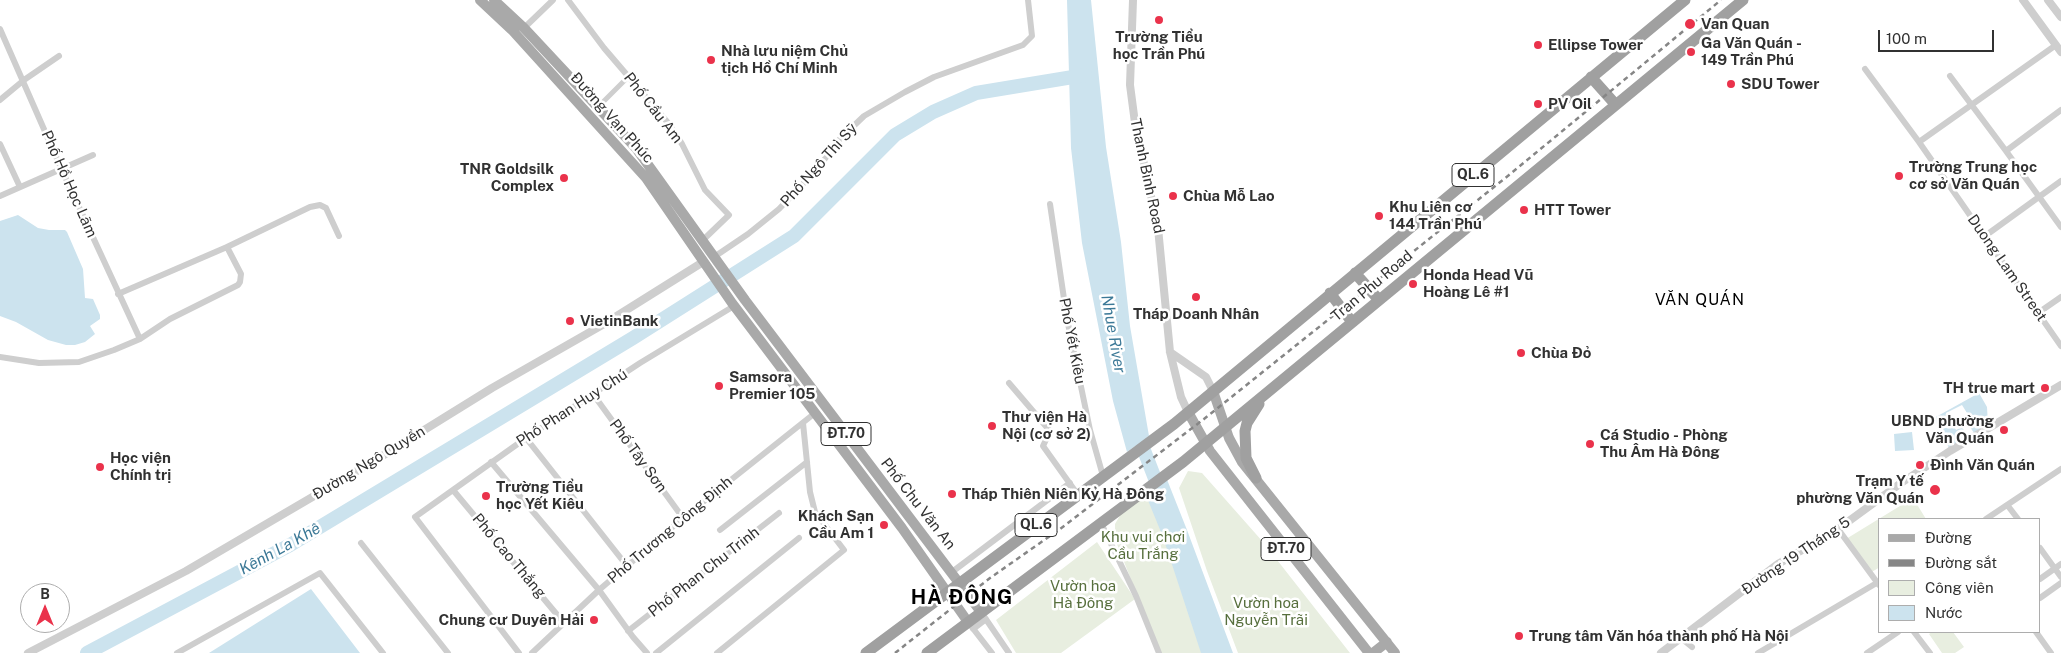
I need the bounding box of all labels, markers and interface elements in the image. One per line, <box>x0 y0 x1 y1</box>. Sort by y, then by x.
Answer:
marker: Trường Tiểu học Trần Phú <box>1153 14 1165 26</box>
place label: Van Quan <box>1701 15 1769 33</box>
marker: Van Quan <box>1683 17 1697 31</box>
scale bar <box>1881 20 1997 52</box>
place label: Trường Tiểu học Trần Phú <box>1113 28 1205 63</box>
text: 100 m <box>1886 30 1927 47</box>
place label: Ga Văn Quán - 149 Trần Phú <box>1701 34 1802 69</box>
place label: Ellipse Tower <box>1548 36 1643 54</box>
marker: Ellipse Tower <box>1532 39 1544 51</box>
place label: Nhà lưu niệm Chủ tịch Hồ Chí Minh <box>721 42 848 77</box>
marker: Ga Văn Quán - 149 Trần Phú <box>1685 46 1697 58</box>
marker: Nhà lưu niệm Chủ tịch Hồ Chí Minh <box>705 54 717 66</box>
street label: Đường Vạn Phúc <box>567 69 657 167</box>
street label: Phố Cầu Am <box>620 69 686 147</box>
place label: SDU Tower <box>1741 75 1819 93</box>
marker: SDU Tower <box>1725 78 1737 90</box>
place label: PV Oil <box>1548 95 1592 113</box>
marker: PV Oil <box>1532 98 1544 110</box>
street label: Thanh Binh Road <box>1126 117 1168 235</box>
street label: Phố Ngô Thì Sỹ <box>777 120 861 210</box>
street label: Phố Hồ Học Lãm <box>37 128 101 240</box>
place label: Trường Trung học cơ sở Văn Quán <box>1909 158 2037 193</box>
place label: TNR Goldsilk Complex <box>460 160 554 195</box>
road number: QL.6 <box>1452 164 1494 186</box>
marker: Trường Trung học cơ sở Văn Quán <box>1893 170 1905 182</box>
marker: TNR Goldsilk Complex <box>558 172 570 184</box>
place label: Chùa Mỗ Lao <box>1183 187 1275 205</box>
marker: Chùa Mỗ Lao <box>1167 190 1179 202</box>
place label: Khu Liên cơ 144 Trần Phú <box>1389 198 1482 233</box>
place label: HTT Tower <box>1534 201 1611 219</box>
marker: HTT Tower <box>1518 204 1530 216</box>
marker: Khu Liên cơ 144 Trần Phú <box>1373 210 1385 222</box>
street label: Duong Lam Street <box>1963 211 2051 325</box>
street label: Tran Phu Road <box>1328 247 1416 325</box>
place label: Honda Head Vũ Hoàng Lê #1 <box>1423 266 1533 301</box>
marker: Honda Head Vũ Hoàng Lê #1 <box>1407 278 1419 290</box>
district label: VĂN QUÁN <box>1654 290 1746 310</box>
marker: Tháp Doanh Nhân <box>1190 291 1202 303</box>
water label: Nhue River <box>1097 294 1129 374</box>
street label: Phố Yết Kiêu <box>1055 296 1089 386</box>
place label: Tháp Doanh Nhân <box>1133 305 1259 323</box>
place label: VietinBank <box>580 312 659 330</box>
marker: VietinBank <box>564 315 576 327</box>
place label: Chùa Đỏ <box>1531 344 1591 362</box>
marker: Chùa Đỏ <box>1515 347 1527 359</box>
street label: Phố Phan Huy Chú <box>513 365 631 451</box>
place label: Samsora Premier 105 <box>729 368 815 403</box>
place label: TH true mart <box>1943 379 2035 397</box>
marker: Samsora Premier 105 <box>713 380 725 392</box>
marker: TH true mart <box>2039 382 2051 394</box>
place label: Thư viện Hà Nội (cơ sở 2) <box>1002 408 1091 443</box>
place label: UBND phường Văn Quán <box>1891 412 1994 447</box>
street label: Phố Tây Sơn <box>606 416 670 496</box>
marker: Thư viện Hà Nội (cơ sở 2) <box>986 420 998 432</box>
street label: Đường Ngô Quyền <box>309 422 429 504</box>
road number: ĐT.70 <box>821 422 871 446</box>
marker: UBND phường Văn Quán <box>1998 424 2010 436</box>
place label: Cá Studio - Phòng Thu Âm Hà Đông <box>1600 426 1728 461</box>
marker: Cá Studio - Phòng Thu Âm Hà Đông <box>1584 438 1596 450</box>
place label: Học viện Chính trị <box>110 449 171 484</box>
street label: Phố Chu Văn An <box>877 455 959 553</box>
place label: Đình Văn Quán <box>1930 456 2035 474</box>
marker: Đình Văn Quán <box>1914 459 1926 471</box>
marker: Học viện Chính trị <box>94 461 106 473</box>
place label: Trạm Y tế phường Văn Quán <box>1796 472 1924 507</box>
street label: Phố Trương Công Định <box>604 473 736 587</box>
place label: Trường Tiểu học Yết Kiêu <box>496 478 584 513</box>
marker: Trạm Y tế phường Văn Quán <box>1928 483 1942 497</box>
place label: Tháp Thiên Niên Kỷ Hà Đông <box>962 485 1164 503</box>
marker: Tháp Thiên Niên Kỷ Hà Đông <box>946 488 958 500</box>
marker: Trường Tiểu học Yết Kiêu <box>480 490 492 502</box>
place label: Khách Sạn Cầu Am 1 <box>798 507 874 542</box>
street label: Phố Cao Thắng <box>468 510 550 602</box>
street label: Đường 19 Tháng 5 <box>1738 513 1854 599</box>
road number: QL.6 <box>1015 514 1057 536</box>
legend <box>1878 518 2041 633</box>
water label: Kênh La Khê <box>236 519 324 579</box>
marker: Khách Sạn Cầu Am 1 <box>878 519 890 531</box>
street label: Phố Phan Chu Trinh <box>645 523 763 621</box>
park label: Khu vui chơi Cầu Trắng <box>1101 528 1185 563</box>
text: Đường <box>1925 529 1972 546</box>
road number: ĐT.70 <box>1261 538 1311 560</box>
text: Đường sắt <box>1925 554 1997 571</box>
park label: Vườn hoa Hà Đông <box>1050 577 1116 612</box>
text: Công viên <box>1925 579 1994 596</box>
north arrow <box>20 583 70 633</box>
text: B <box>40 586 50 602</box>
district label: HÀ ĐÔNG <box>910 586 1014 610</box>
park label: Vườn hoa Nguyễn Trãi <box>1224 594 1308 629</box>
text: Nước <box>1925 604 1963 621</box>
place label: Chung cư Duyên Hải <box>439 611 584 629</box>
marker: Chung cư Duyên Hải <box>588 614 600 626</box>
place label: Trung tâm Văn hóa thành phố Hà Nội <box>1529 627 1789 645</box>
marker: Trung tâm Văn hóa thành phố Hà Nội <box>1513 630 1525 642</box>

